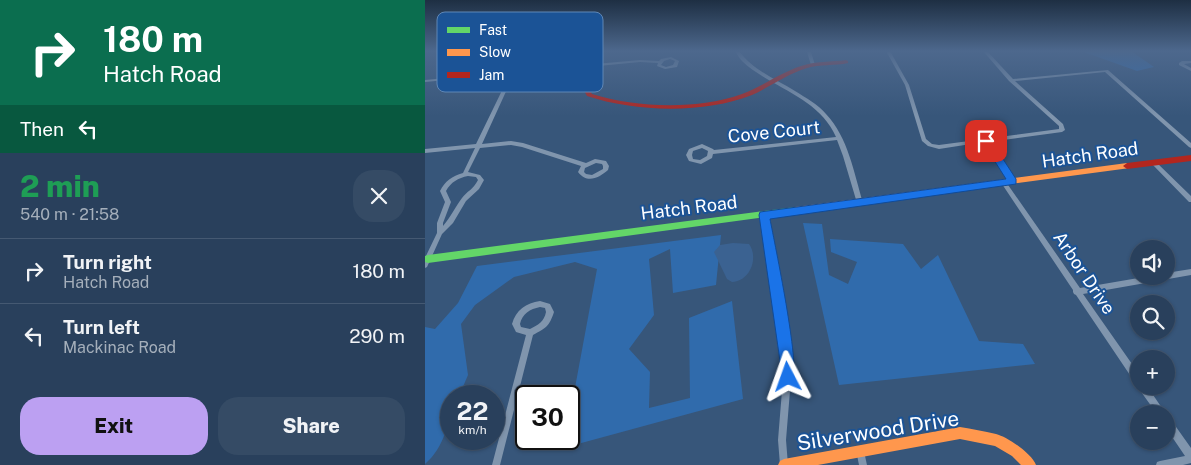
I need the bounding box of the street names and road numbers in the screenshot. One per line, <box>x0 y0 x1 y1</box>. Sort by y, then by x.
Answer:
street label: Cove Court <box>727 116 821 147</box>
street label: Hatch Road <box>1040 137 1139 172</box>
street label: Hatch Road <box>639 191 738 224</box>
street label: Arbor Drive <box>1049 227 1120 318</box>
street label: Silverwood Drive <box>795 405 961 456</box>

